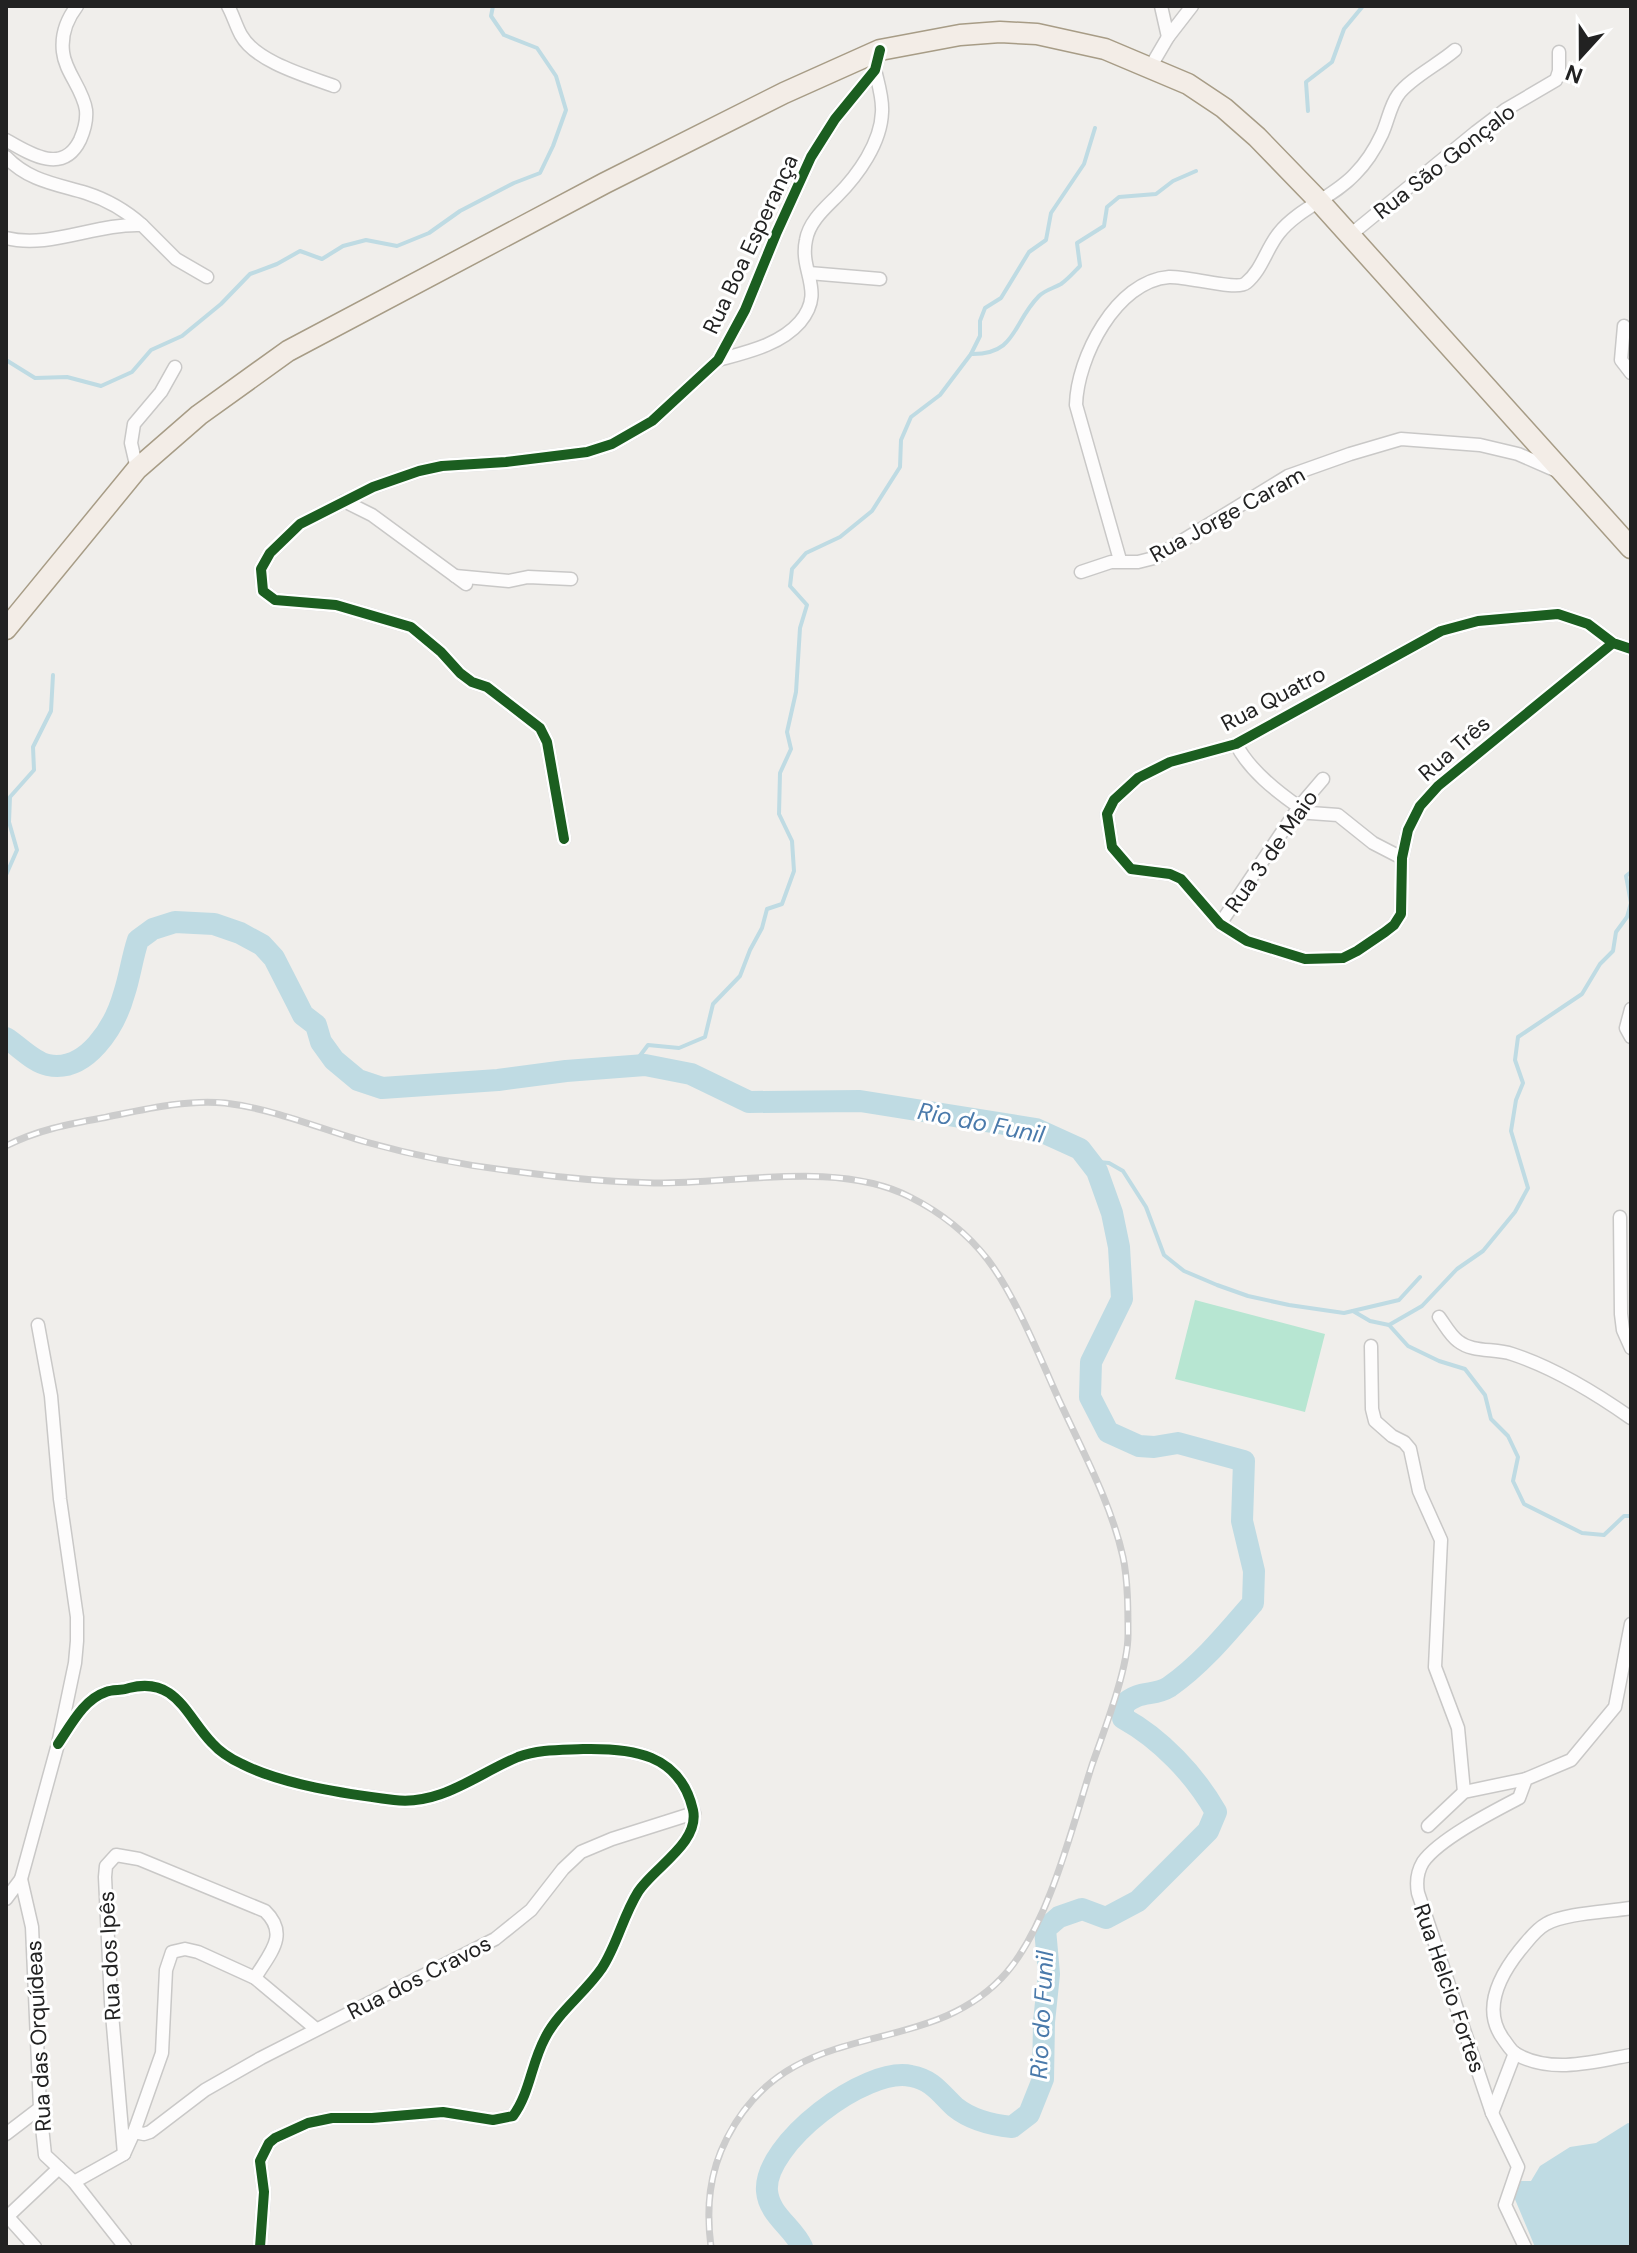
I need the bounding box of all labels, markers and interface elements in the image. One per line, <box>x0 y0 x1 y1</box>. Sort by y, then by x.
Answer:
north arrow <box>1541 16 1621 96</box>
text: N <box>1561 58 1587 91</box>
street label: Rua São Gonçalo <box>1368 97 1521 226</box>
street label: Rua Boa Esperança <box>696 150 805 339</box>
street label: Rua Jorge Caram <box>1145 460 1310 569</box>
street label: Rua Quatro <box>1216 659 1330 738</box>
street label: Rua Três <box>1412 709 1496 787</box>
street label: Rua 3 de Maio <box>1218 784 1324 918</box>
water label: Rio do Funil <box>915 1095 1048 1150</box>
street label: Rua dos Ipês <box>92 1890 127 2021</box>
street label: Rua Helcio Fortes <box>1407 1900 1492 2077</box>
street label: Rua dos Cravos <box>342 1929 496 2026</box>
street label: Rua das Orquídeas <box>19 1940 58 2132</box>
water label: Rio do Funil <box>1023 1949 1060 2080</box>

